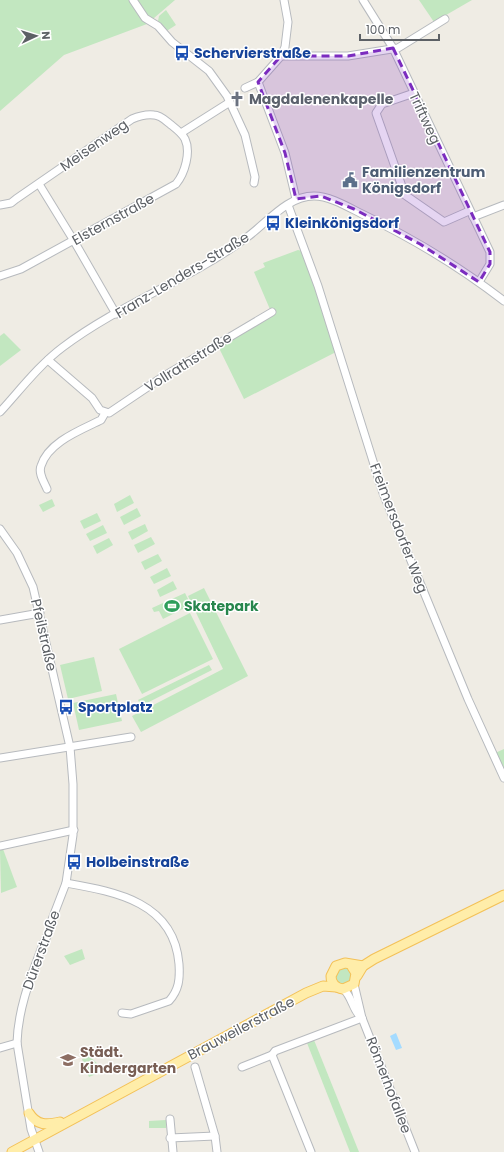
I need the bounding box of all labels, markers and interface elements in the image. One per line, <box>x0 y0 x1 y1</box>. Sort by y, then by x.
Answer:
north arrow <box>16 16 56 56</box>
scale bar <box>360 16 439 42</box>
text: 100 m <box>366 21 400 38</box>
text: N <box>38 31 54 40</box>
place label: Schervierstraße <box>194 43 311 63</box>
bus stop icon: Schervierstraße <box>173 44 191 62</box>
place label: Magdalenenkapelle <box>249 89 394 109</box>
street label: Triftweg <box>404 89 446 147</box>
church icon: Magdalenenkapelle <box>228 90 246 108</box>
street label: Meisenweg <box>56 114 132 176</box>
place label: Familienzentrum Königsdorf <box>362 162 486 198</box>
public building icon: Familienzentrum Königsdorf <box>341 171 359 189</box>
street label: Elsternstraße <box>68 188 158 250</box>
place label: Kleinkönigsdorf <box>285 213 399 233</box>
bus stop icon: Kleinkönigsdorf <box>264 214 282 232</box>
street label: Franz-Lenders-Straße <box>111 227 253 323</box>
street label: Vollrathstraße <box>141 327 236 397</box>
street label: Freimersdorfer Weg <box>365 460 433 596</box>
place label: Skatepark <box>184 596 259 616</box>
street label: Pfeilstraße <box>26 597 62 673</box>
sports icon: Skatepark <box>163 597 181 615</box>
place label: Sportplatz <box>78 697 153 717</box>
bus stop icon: Sportplatz <box>57 698 75 716</box>
place label: Holbeinstraße <box>86 852 190 872</box>
bus stop icon: Holbeinstraße <box>65 853 83 871</box>
street label: Dürerstraße <box>17 907 65 993</box>
street label: Brauweilerstraße <box>184 991 298 1065</box>
street label: Römerhofallee <box>361 1034 417 1137</box>
place label: Städt. Kindergarten <box>80 1042 176 1078</box>
school or university icon: Städt. Kindergarten <box>59 1051 77 1069</box>

